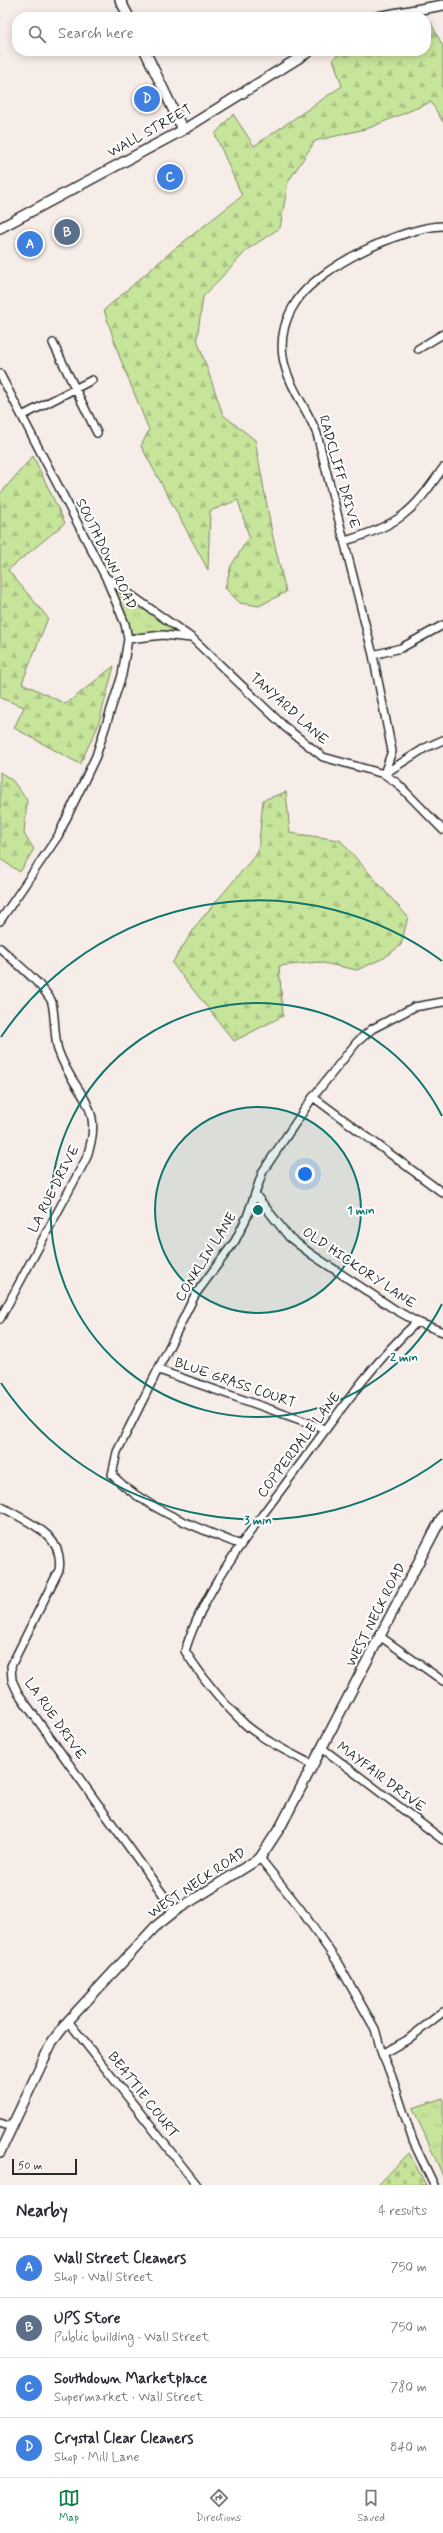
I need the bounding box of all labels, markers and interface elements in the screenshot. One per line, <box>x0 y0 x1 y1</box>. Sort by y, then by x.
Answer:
search box <box>12 12 431 56</box>
icon: search <box>26 23 48 45</box>
text: Search here <box>58 24 134 44</box>
pin: D <box>134 84 160 114</box>
street label: WALL STREET <box>105 100 195 162</box>
pin: C <box>157 162 183 192</box>
pin: B <box>54 217 80 247</box>
pin: A <box>17 229 43 259</box>
street label: RADCLIFF DRIVE <box>314 413 364 531</box>
street label: SOUTHDOWN ROAD <box>71 495 141 613</box>
street label: TANYARD LANE <box>246 669 332 749</box>
street label: LA RUE DRIVE <box>24 1142 84 1236</box>
your location <box>295 1164 315 1184</box>
centre of rings <box>251 1203 265 1217</box>
text: 1 min <box>347 1203 375 1219</box>
street label: CONKLIN LANE <box>171 1209 241 1305</box>
street label: OLD HICKORY LANE <box>299 1223 419 1313</box>
text: 2 min <box>390 1350 418 1366</box>
street label: BLUE GRASS COURT <box>172 1354 298 1412</box>
street label: COPPERDALE LANE <box>253 1388 345 1502</box>
text: 3 min <box>244 1513 272 1529</box>
street label: WEST NECK ROAD <box>342 1560 410 1670</box>
street label: LA RUE DRIVE <box>20 1675 90 1763</box>
street label: MAYFAIR DRIVE <box>333 1738 429 1816</box>
street label: WEST NECK ROAD <box>145 1844 249 1922</box>
street label: BEATTIE COURT <box>104 2048 182 2142</box>
scale bar <box>12 2157 77 2176</box>
text: 50 m <box>18 2159 43 2173</box>
text: Nearby <box>16 2200 68 2222</box>
text: 4 results <box>378 2203 427 2220</box>
text: Wall Street Cleaners <box>54 2249 186 2269</box>
text: A <box>25 2259 33 2276</box>
text: 750 m <box>391 2259 427 2276</box>
text: Shop · Wall Street <box>54 2269 153 2286</box>
text: UPS Store <box>54 2309 121 2329</box>
text: B <box>25 2319 33 2336</box>
text: 750 m <box>391 2319 427 2336</box>
text: Public building · Wall Street <box>54 2329 209 2346</box>
text: Southdown Marketplace <box>54 2369 207 2389</box>
text: C <box>24 2379 34 2396</box>
text: 780 m <box>390 2379 427 2396</box>
text: Supermarket · Wall Street <box>54 2389 203 2406</box>
text: Crystal Clear Cleaners <box>54 2429 193 2449</box>
text: D <box>25 2439 33 2456</box>
text: 840 m <box>390 2439 427 2456</box>
text: Shop · Mill Lane <box>54 2449 139 2466</box>
tab: Map <box>58 2487 80 2525</box>
tab: Directions <box>196 2487 241 2525</box>
tab: Saved <box>357 2487 385 2525</box>

